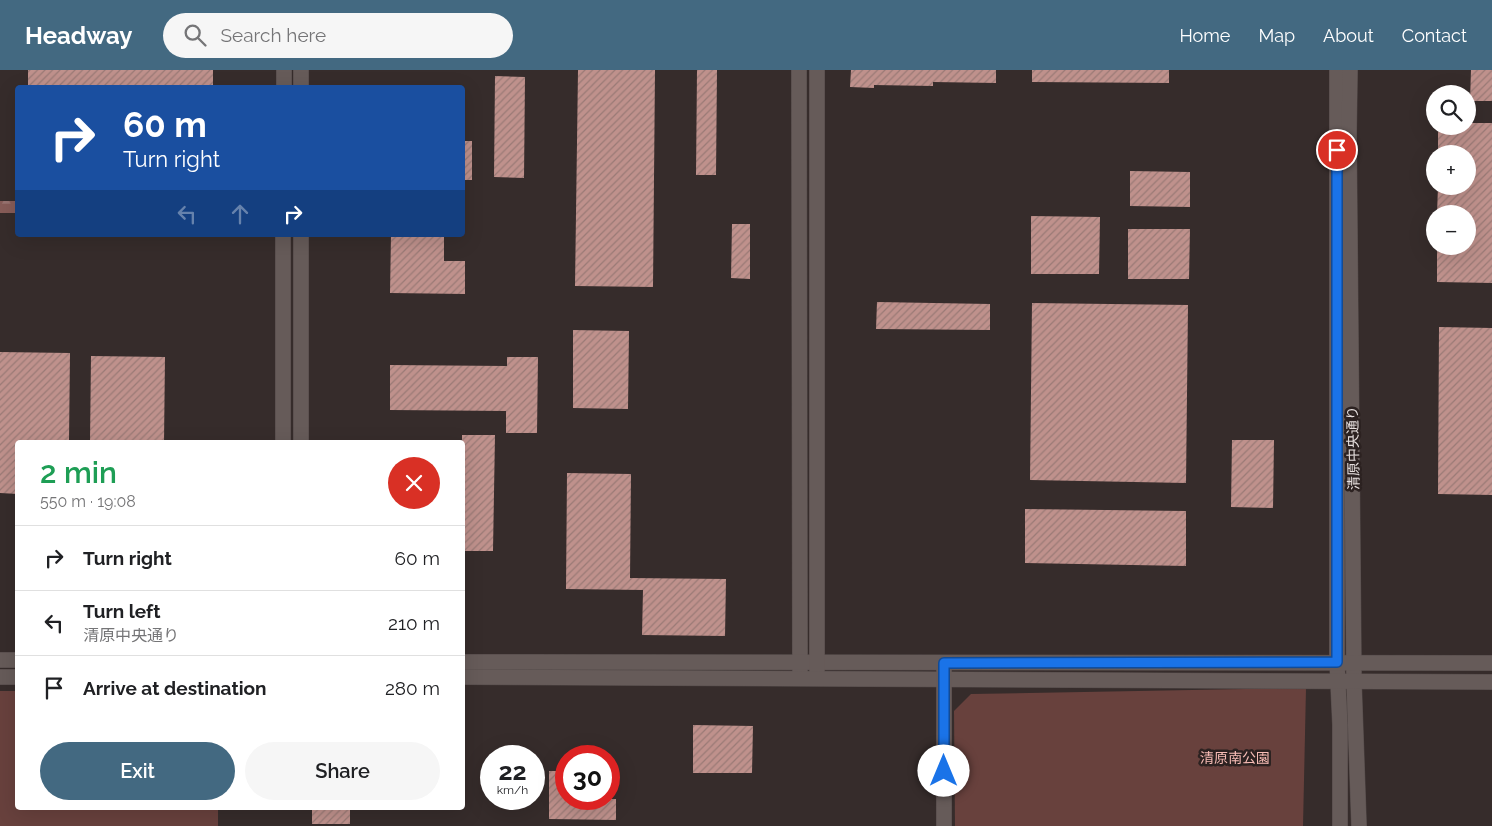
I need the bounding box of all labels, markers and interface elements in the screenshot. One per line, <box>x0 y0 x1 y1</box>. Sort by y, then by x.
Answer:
search box <box>163 13 513 58</box>
text: Headway <box>25 21 133 50</box>
icon: search <box>181 21 209 49</box>
text: Search here <box>221 24 326 46</box>
text: Home <box>1179 25 1230 46</box>
text: Map <box>1258 25 1295 46</box>
text: About <box>1323 25 1374 46</box>
text: Contact <box>1402 25 1467 46</box>
map controls <box>1426 85 1476 255</box>
button: search <box>1426 85 1476 135</box>
text: 60 m <box>123 104 207 145</box>
icon: right <box>40 105 105 170</box>
pin <box>1316 129 1358 171</box>
icon: arrive <box>1323 136 1351 164</box>
button: + <box>1426 145 1476 195</box>
text: Turn right <box>123 146 220 172</box>
icon: left <box>173 200 201 228</box>
icon: ahead <box>226 200 254 228</box>
icon: right <box>279 200 307 228</box>
button: − <box>1426 205 1476 255</box>
street label: 清原中央通り <box>1344 406 1362 490</box>
text: 2 min <box>40 455 117 490</box>
button: close <box>388 457 440 509</box>
text: 550 m · 19:08 <box>40 492 136 511</box>
icon: right <box>40 544 68 572</box>
text: Turn right <box>83 547 172 569</box>
text: 60 m <box>395 547 440 569</box>
text: Turn left <box>83 600 160 622</box>
icon: left <box>40 609 68 637</box>
text: 210 m <box>388 612 440 634</box>
text: 清原中央通り <box>83 626 179 645</box>
icon: arrive <box>40 674 68 702</box>
text: Arrive at destination <box>83 677 267 699</box>
text: 280 m <box>385 677 440 699</box>
button: Exit <box>40 742 235 800</box>
button: Share <box>245 742 440 800</box>
position arrow <box>917 744 969 796</box>
speed limit sign: 30 <box>555 745 620 810</box>
park label: 清原南公園 <box>1200 750 1270 766</box>
text: 22 <box>498 756 527 786</box>
text: km/h <box>497 783 528 797</box>

